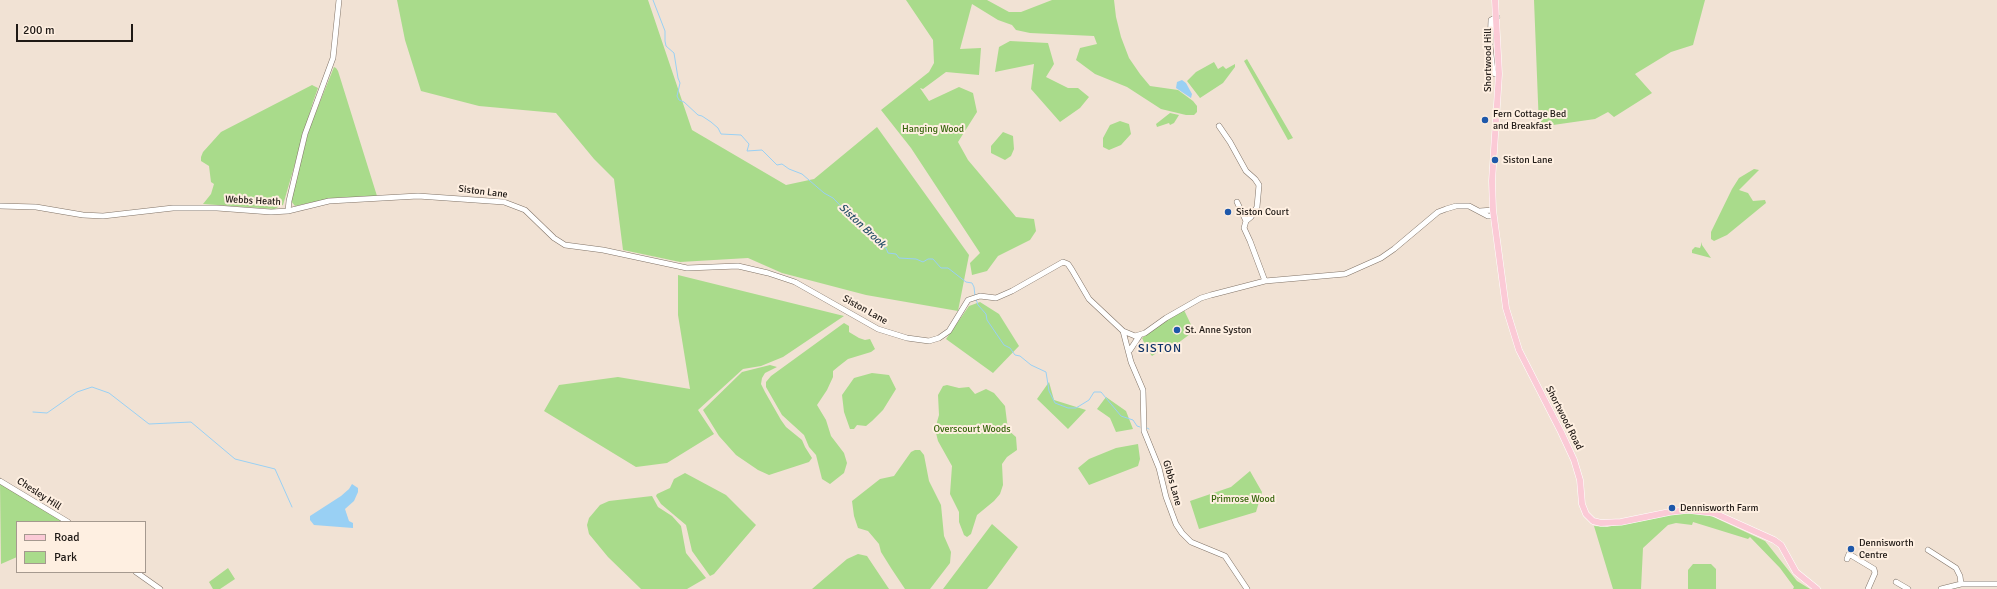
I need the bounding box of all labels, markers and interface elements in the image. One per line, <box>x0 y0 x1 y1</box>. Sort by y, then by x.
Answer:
scale bar <box>18 16 135 42</box>
text: 200 m <box>23 23 55 38</box>
street label: Shortwood Hill <box>1482 28 1494 92</box>
place label: Fern Cottage Bed and Breakfast <box>1493 108 1566 132</box>
marker: Fern Cottage Bed and Breakfast <box>1480 115 1490 125</box>
park label: Hanging Wood <box>902 123 964 135</box>
place label: Siston Lane <box>1503 154 1553 166</box>
marker: Siston Lane <box>1490 155 1500 165</box>
street label: Siston Lane <box>458 183 508 201</box>
street label: Webbs Heath <box>225 194 281 208</box>
water label: Siston Brook <box>836 201 888 251</box>
place label: Siston Court <box>1236 206 1289 218</box>
marker: Siston Court <box>1223 207 1233 217</box>
street label: Siston Lane <box>840 293 890 327</box>
place label: St. Anne Syston <box>1185 324 1252 336</box>
marker: St. Anne Syston <box>1172 325 1182 335</box>
district label: SISTON <box>1138 342 1182 356</box>
street label: Shortwood Road <box>1543 384 1585 452</box>
park label: Overscourt Woods <box>933 423 1011 435</box>
street label: Gibbs Lane <box>1160 459 1184 507</box>
street label: Chesley Hill <box>14 475 64 513</box>
park label: Primrose Wood <box>1211 493 1275 505</box>
place label: Dennisworth Farm <box>1680 502 1758 514</box>
marker: Dennisworth Farm <box>1667 503 1677 513</box>
legend <box>16 521 146 573</box>
text: Road <box>54 530 80 545</box>
place label: Dennisworth Centre <box>1859 537 1914 560</box>
marker: Dennisworth Centre <box>1846 544 1856 554</box>
text: Park <box>54 550 77 565</box>

